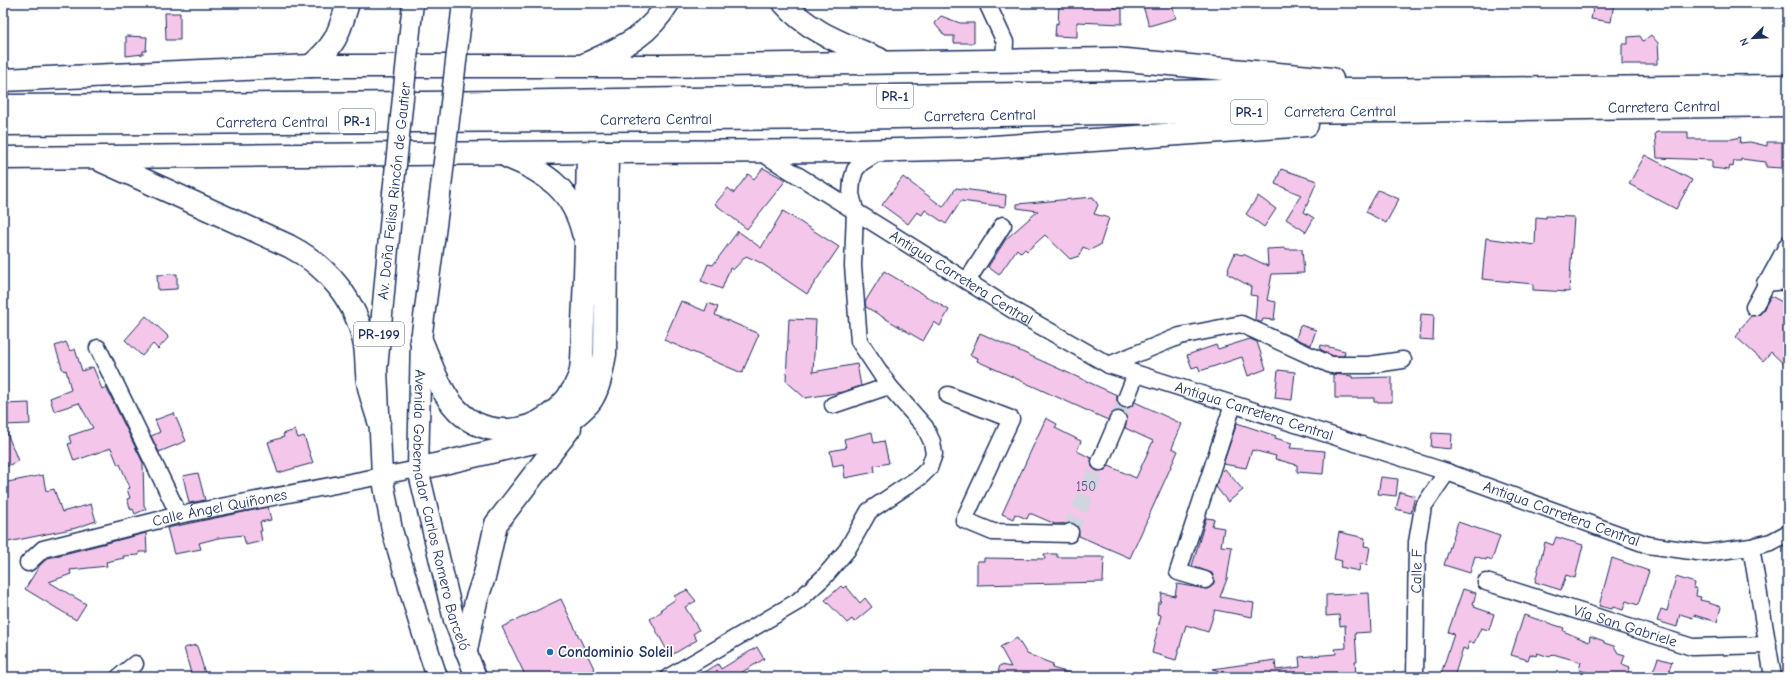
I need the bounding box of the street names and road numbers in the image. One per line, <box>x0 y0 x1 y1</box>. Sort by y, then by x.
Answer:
street label: Av. Doña Felisa Rincón de Gautier <box>374 81 414 301</box>
road number: PR-1 <box>877 84 913 108</box>
street label: Carretera Central <box>1608 97 1720 117</box>
road number: PR-1 <box>1231 100 1267 124</box>
street label: Carretera Central <box>1284 102 1396 121</box>
street label: Carretera Central <box>924 105 1036 125</box>
road number: PR-1 <box>339 109 375 133</box>
street label: Carretera Central <box>600 110 712 129</box>
street label: Carretera Central <box>216 113 328 131</box>
street label: Antigua Carretera Central <box>886 226 1036 329</box>
road number: PR-199 <box>354 322 404 346</box>
street label: Avenida Gobernador Carlos Romero Barceló <box>409 369 474 653</box>
street label: Antigua Carretera Central <box>1173 377 1336 444</box>
street label: Antigua Carretera Central <box>1481 477 1642 550</box>
street label: Calle Ángel Quiñones <box>150 485 288 530</box>
street label: Calle F <box>1407 548 1426 594</box>
street label: Vía San Gabriele <box>1571 601 1680 651</box>

